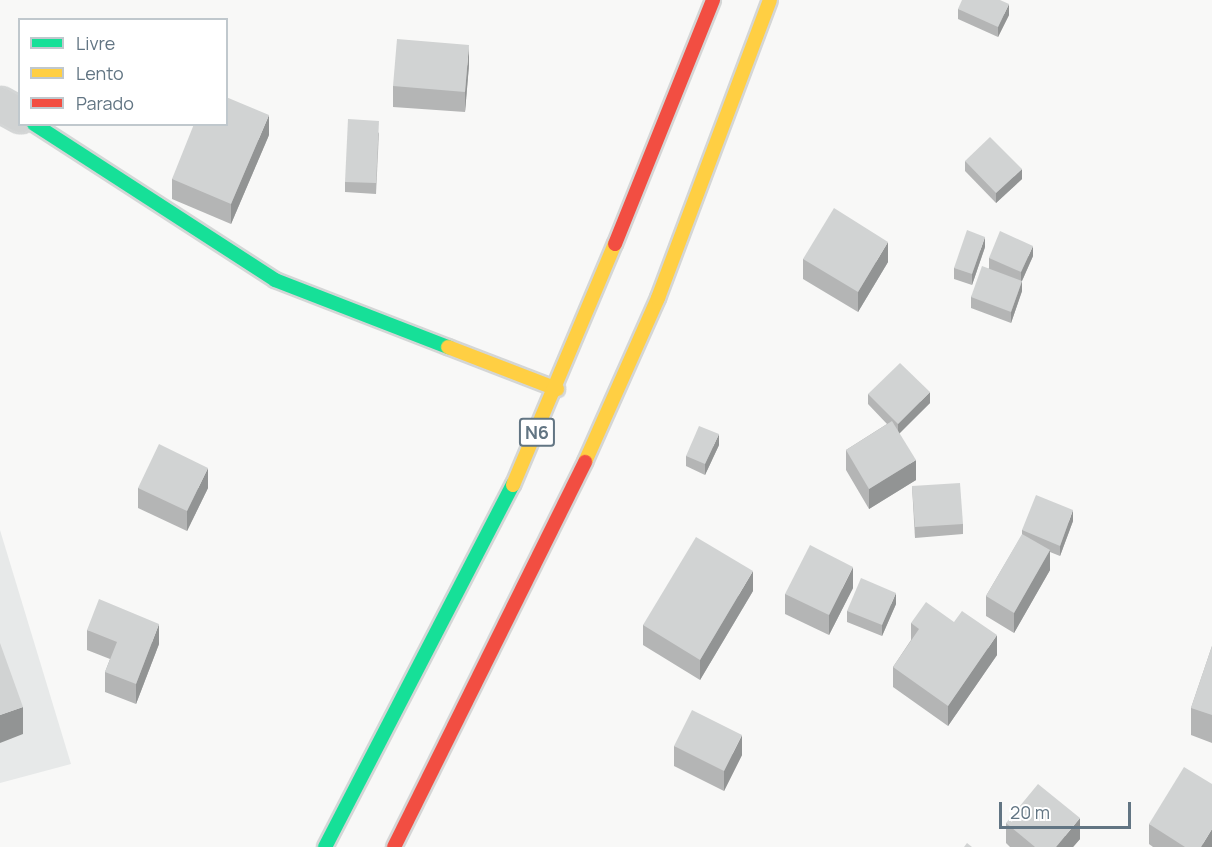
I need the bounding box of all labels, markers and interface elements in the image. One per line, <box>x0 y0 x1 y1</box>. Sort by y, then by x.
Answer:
legend <box>18 18 228 126</box>
text: Livre <box>76 31 115 55</box>
text: Lento <box>76 61 124 85</box>
text: Parado <box>76 91 134 115</box>
road number: N6 <box>518 417 556 447</box>
scale bar <box>1002 790 1134 828</box>
text: 20 m <box>1010 800 1050 824</box>

